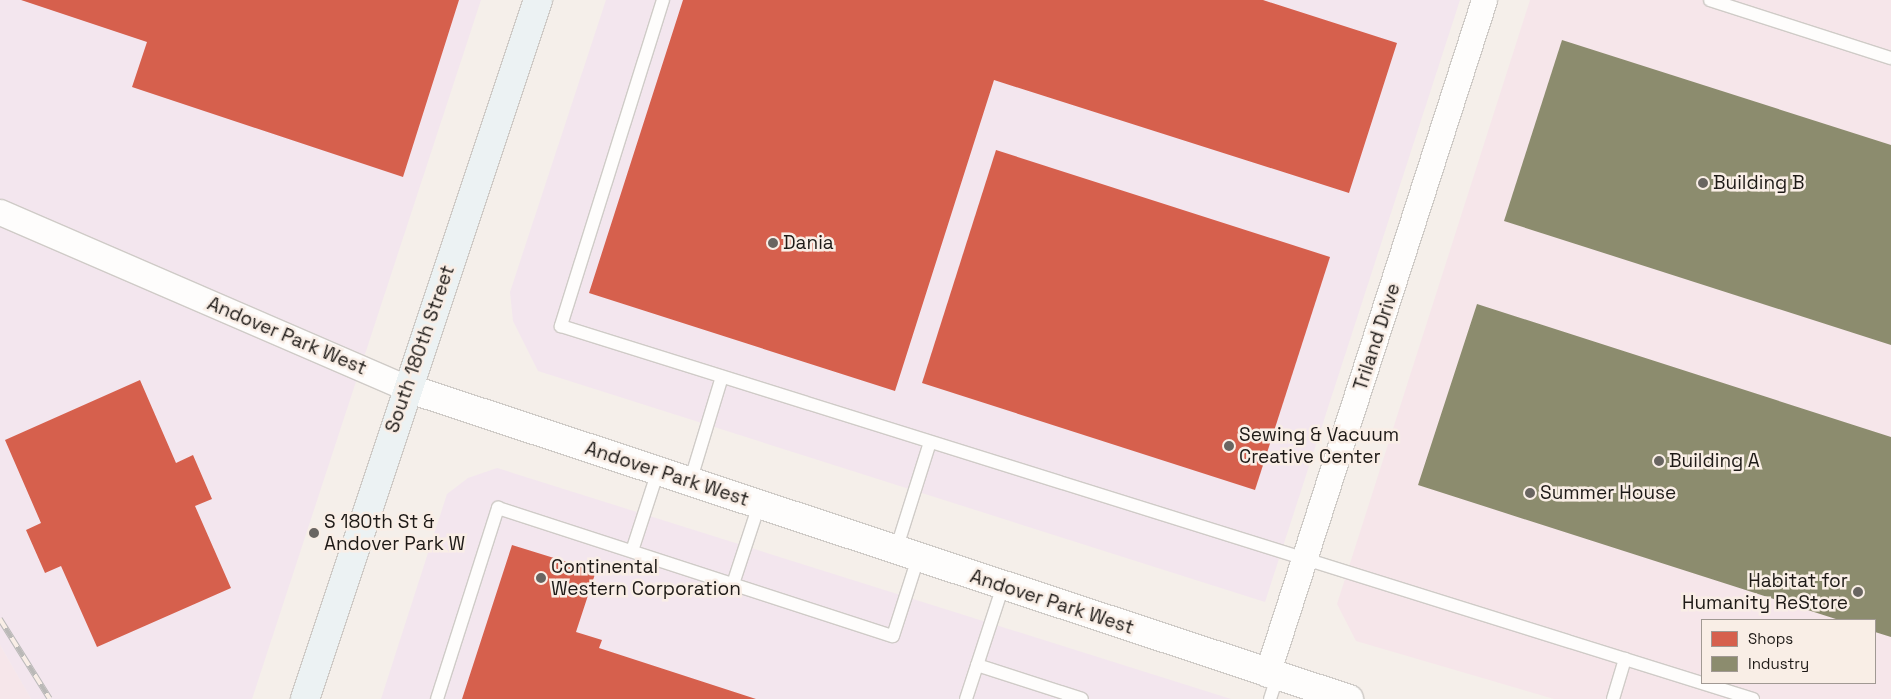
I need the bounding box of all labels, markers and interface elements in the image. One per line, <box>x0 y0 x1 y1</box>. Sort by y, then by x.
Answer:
place label: Building B <box>1713 172 1805 194</box>
marker: Building B <box>1697 177 1709 189</box>
place label: Dania <box>783 232 834 254</box>
marker: Dania <box>767 237 779 249</box>
street label: South 180th Street <box>381 262 459 436</box>
street label: Triland Drive <box>1349 280 1405 394</box>
street label: Andover Park West <box>204 292 370 380</box>
place label: Sewing & Vacuum Creative Center <box>1239 424 1399 468</box>
street label: Andover Park West <box>582 437 752 511</box>
marker: Sewing & Vacuum Creative Center <box>1223 440 1235 452</box>
place label: Building A <box>1669 450 1760 472</box>
marker: Building A <box>1653 455 1665 467</box>
place label: Summer House <box>1540 482 1676 504</box>
marker: Summer House <box>1524 487 1536 499</box>
place label: S 180th St & Andover Park W <box>324 511 465 555</box>
marker: S 180th St & Andover Park W <box>308 527 320 539</box>
place label: Continental Western Corporation <box>551 556 741 600</box>
street label: Andover Park West <box>967 565 1137 639</box>
place label: Habitat for Humanity ReStore <box>1682 570 1848 614</box>
marker: Continental Western Corporation <box>535 572 547 584</box>
marker: Habitat for Humanity ReStore <box>1852 586 1864 598</box>
legend <box>1701 619 1876 684</box>
text: Shops <box>1748 629 1793 648</box>
text: Industry <box>1748 654 1809 673</box>

